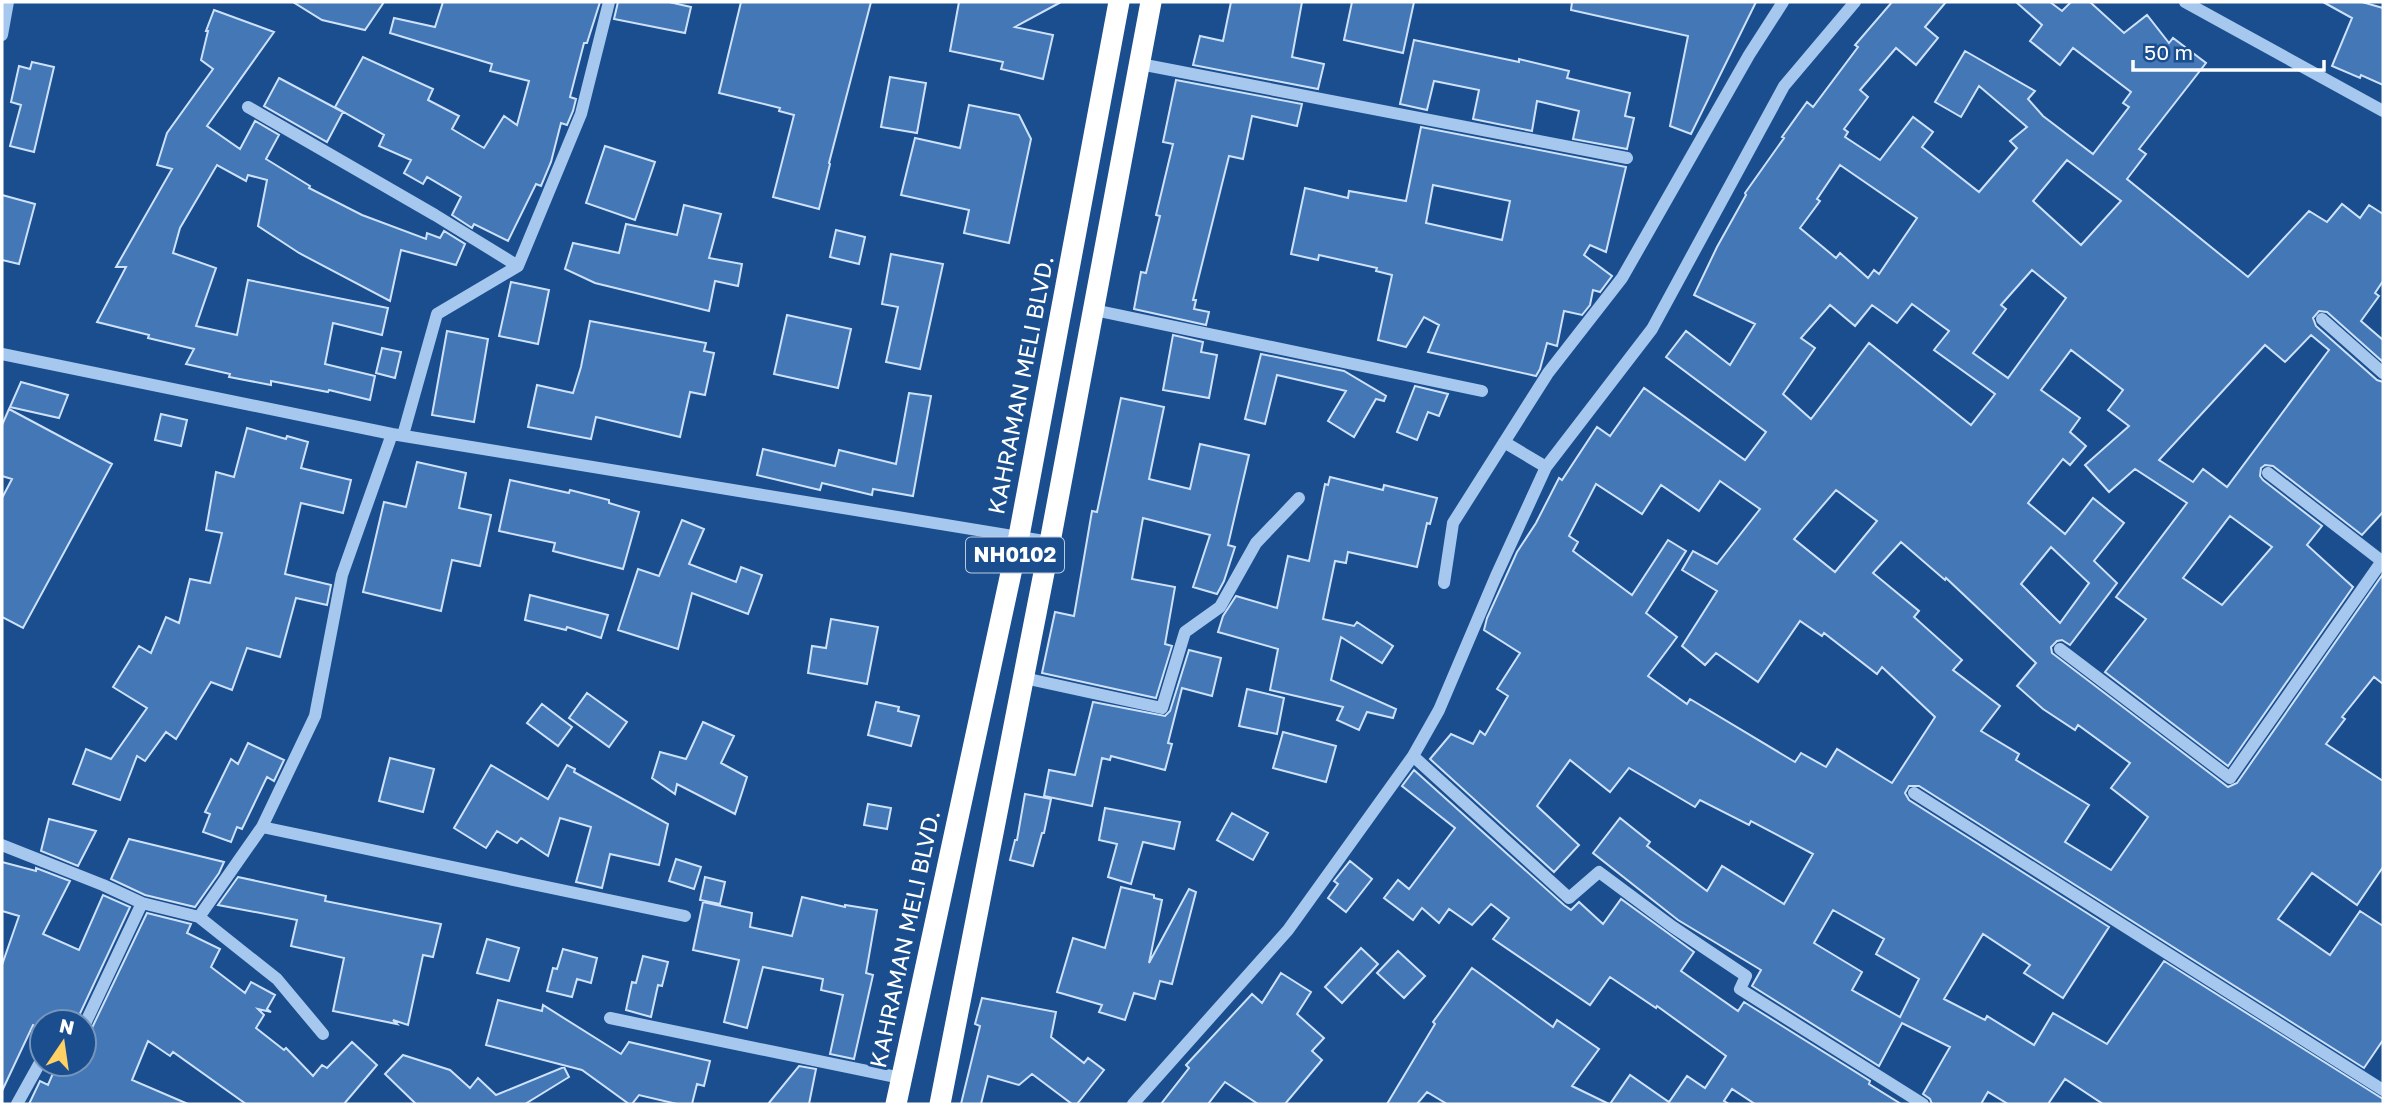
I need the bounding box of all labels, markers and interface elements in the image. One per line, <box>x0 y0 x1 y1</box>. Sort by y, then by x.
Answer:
scale bar <box>2133 28 2324 72</box>
text: 50 m <box>2144 39 2193 65</box>
street label: KAHRAMAN MELI BLVD. <box>981 253 1059 516</box>
road number: NH0102 <box>966 538 1064 572</box>
street label: KAHRAMAN MELI BLVD. <box>863 807 945 1070</box>
north arrow <box>28 1008 98 1078</box>
text: N <box>57 1013 77 1039</box>

